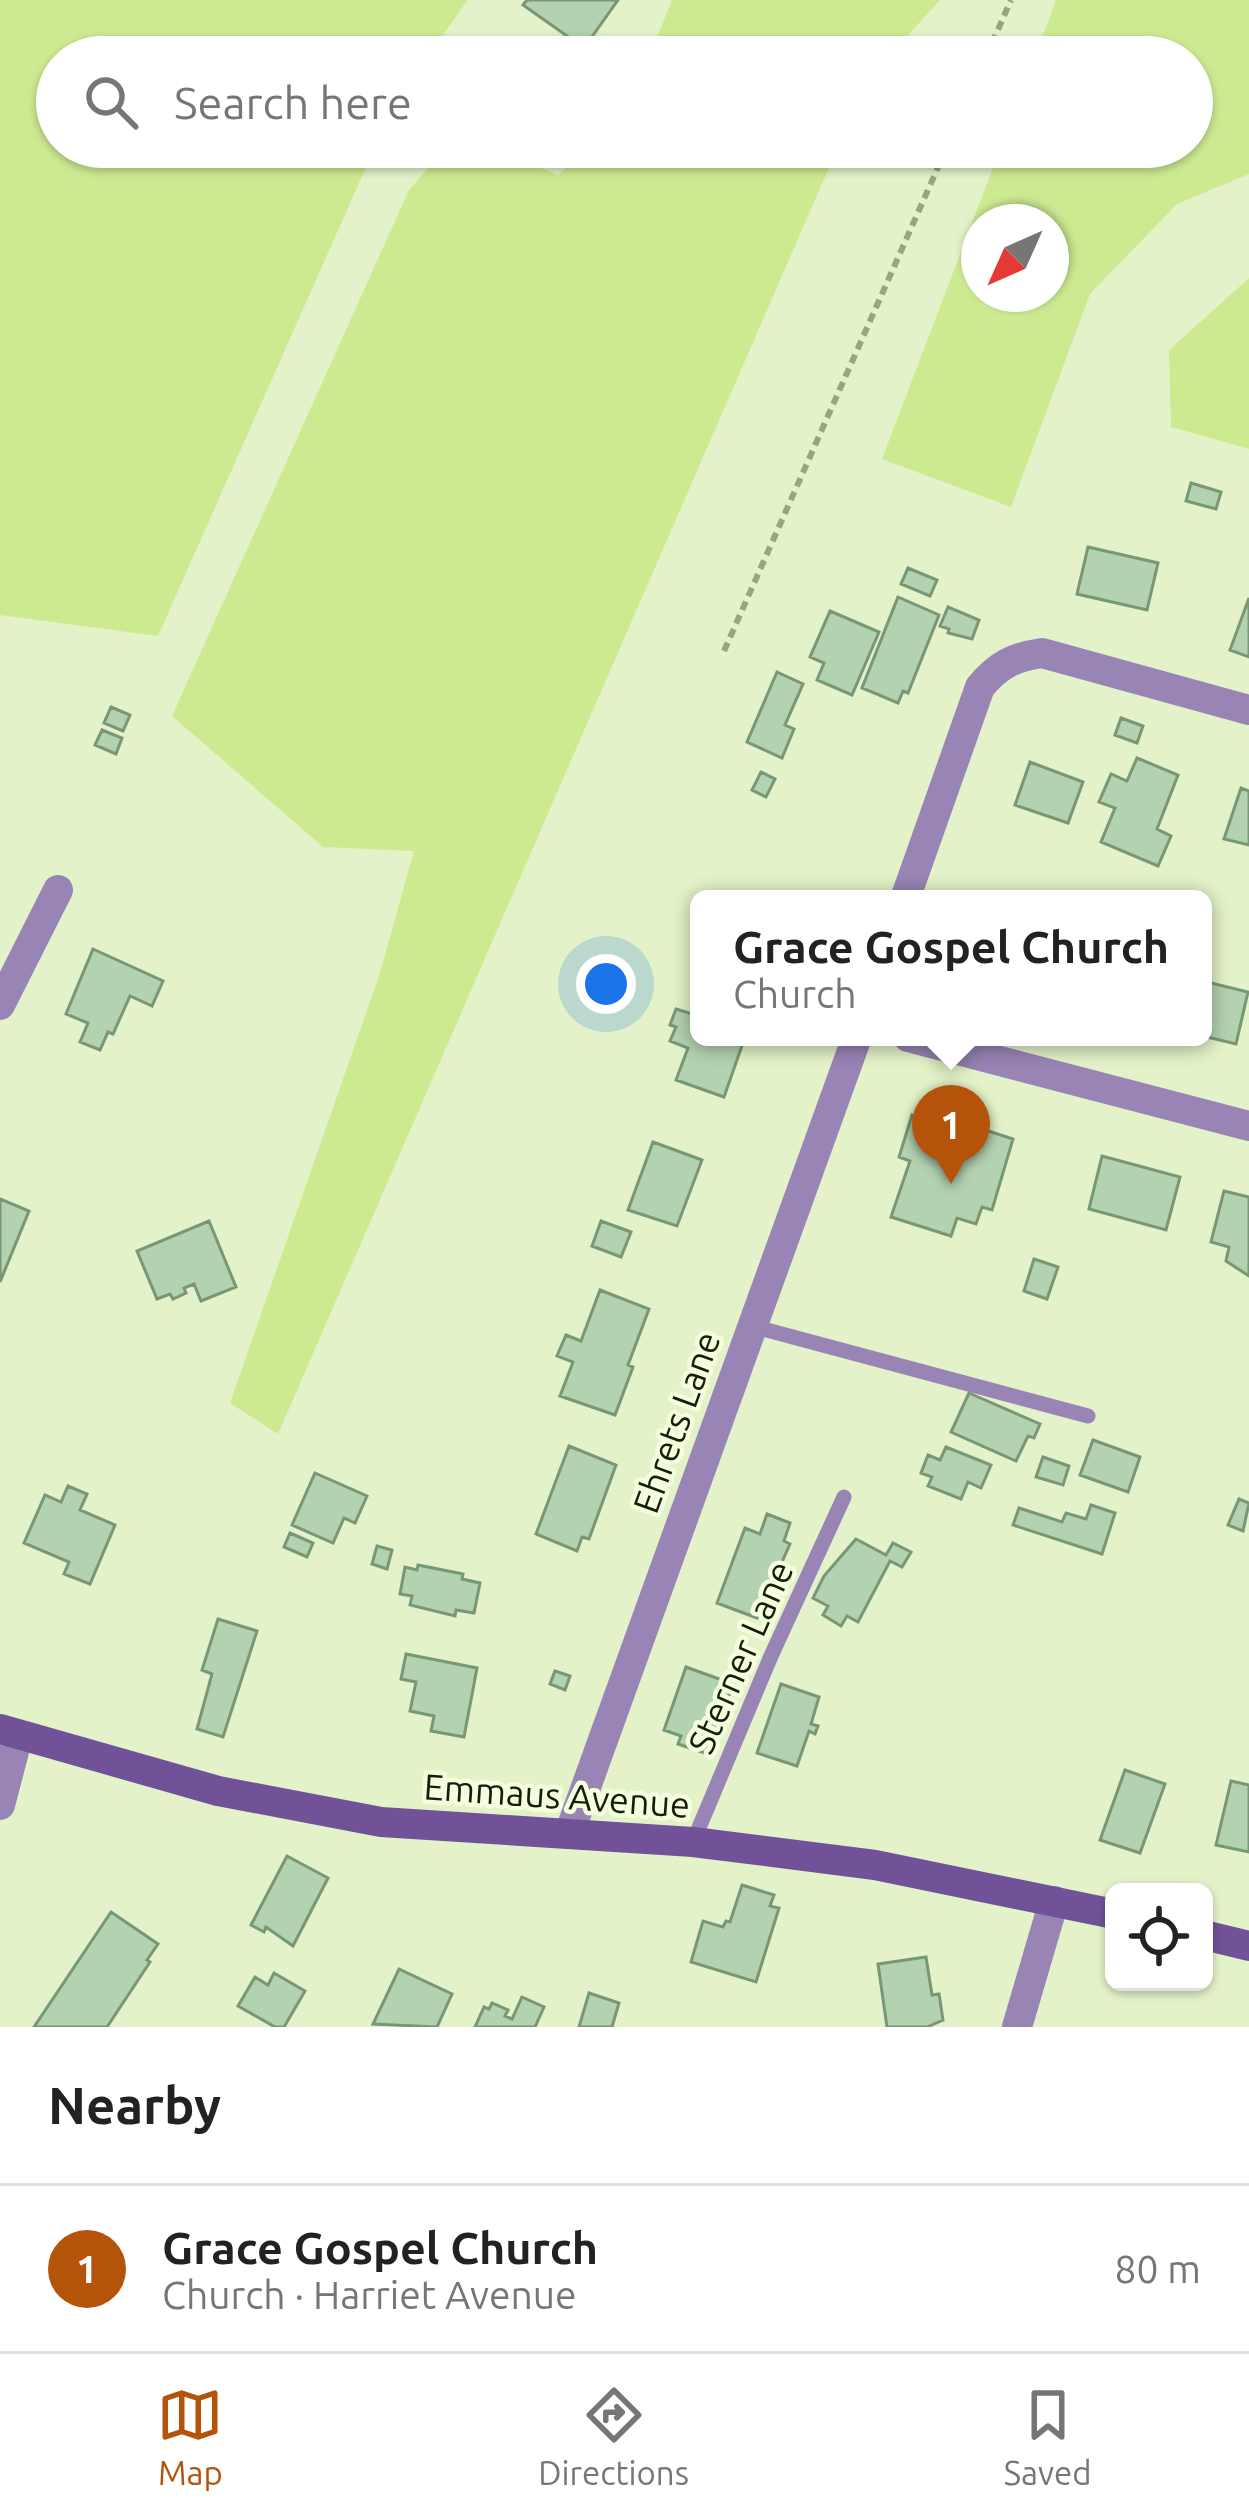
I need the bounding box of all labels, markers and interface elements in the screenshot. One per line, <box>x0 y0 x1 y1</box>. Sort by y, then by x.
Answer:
search box <box>36 36 1213 168</box>
icon: search <box>78 69 144 135</box>
text: Search here <box>174 77 412 128</box>
north arrow <box>961 204 1069 312</box>
popup <box>690 890 1212 1046</box>
text: Grace Gospel Church <box>733 921 1169 972</box>
your location <box>576 954 636 1014</box>
text: Church <box>733 972 857 1015</box>
pin: 1 <box>912 1085 990 1184</box>
street label: Ehrets Lane <box>624 1326 728 1518</box>
street label: Sterner Lane <box>679 1555 801 1759</box>
street label: Emmaus Avenue <box>423 1765 691 1825</box>
map controls <box>1105 1883 1213 1991</box>
button: locate <box>1105 1883 1213 1991</box>
text: Nearby <box>48 2076 221 2134</box>
text: Grace Gospel Church <box>162 2222 598 2273</box>
text: 1 <box>76 2247 98 2290</box>
text: 80 m <box>1114 2247 1201 2290</box>
text: Church · Harriet Avenue <box>162 2273 577 2316</box>
tab: Map <box>157 2382 223 2491</box>
tab: Directions <box>538 2382 689 2491</box>
tab: Saved <box>1004 2382 1092 2491</box>

